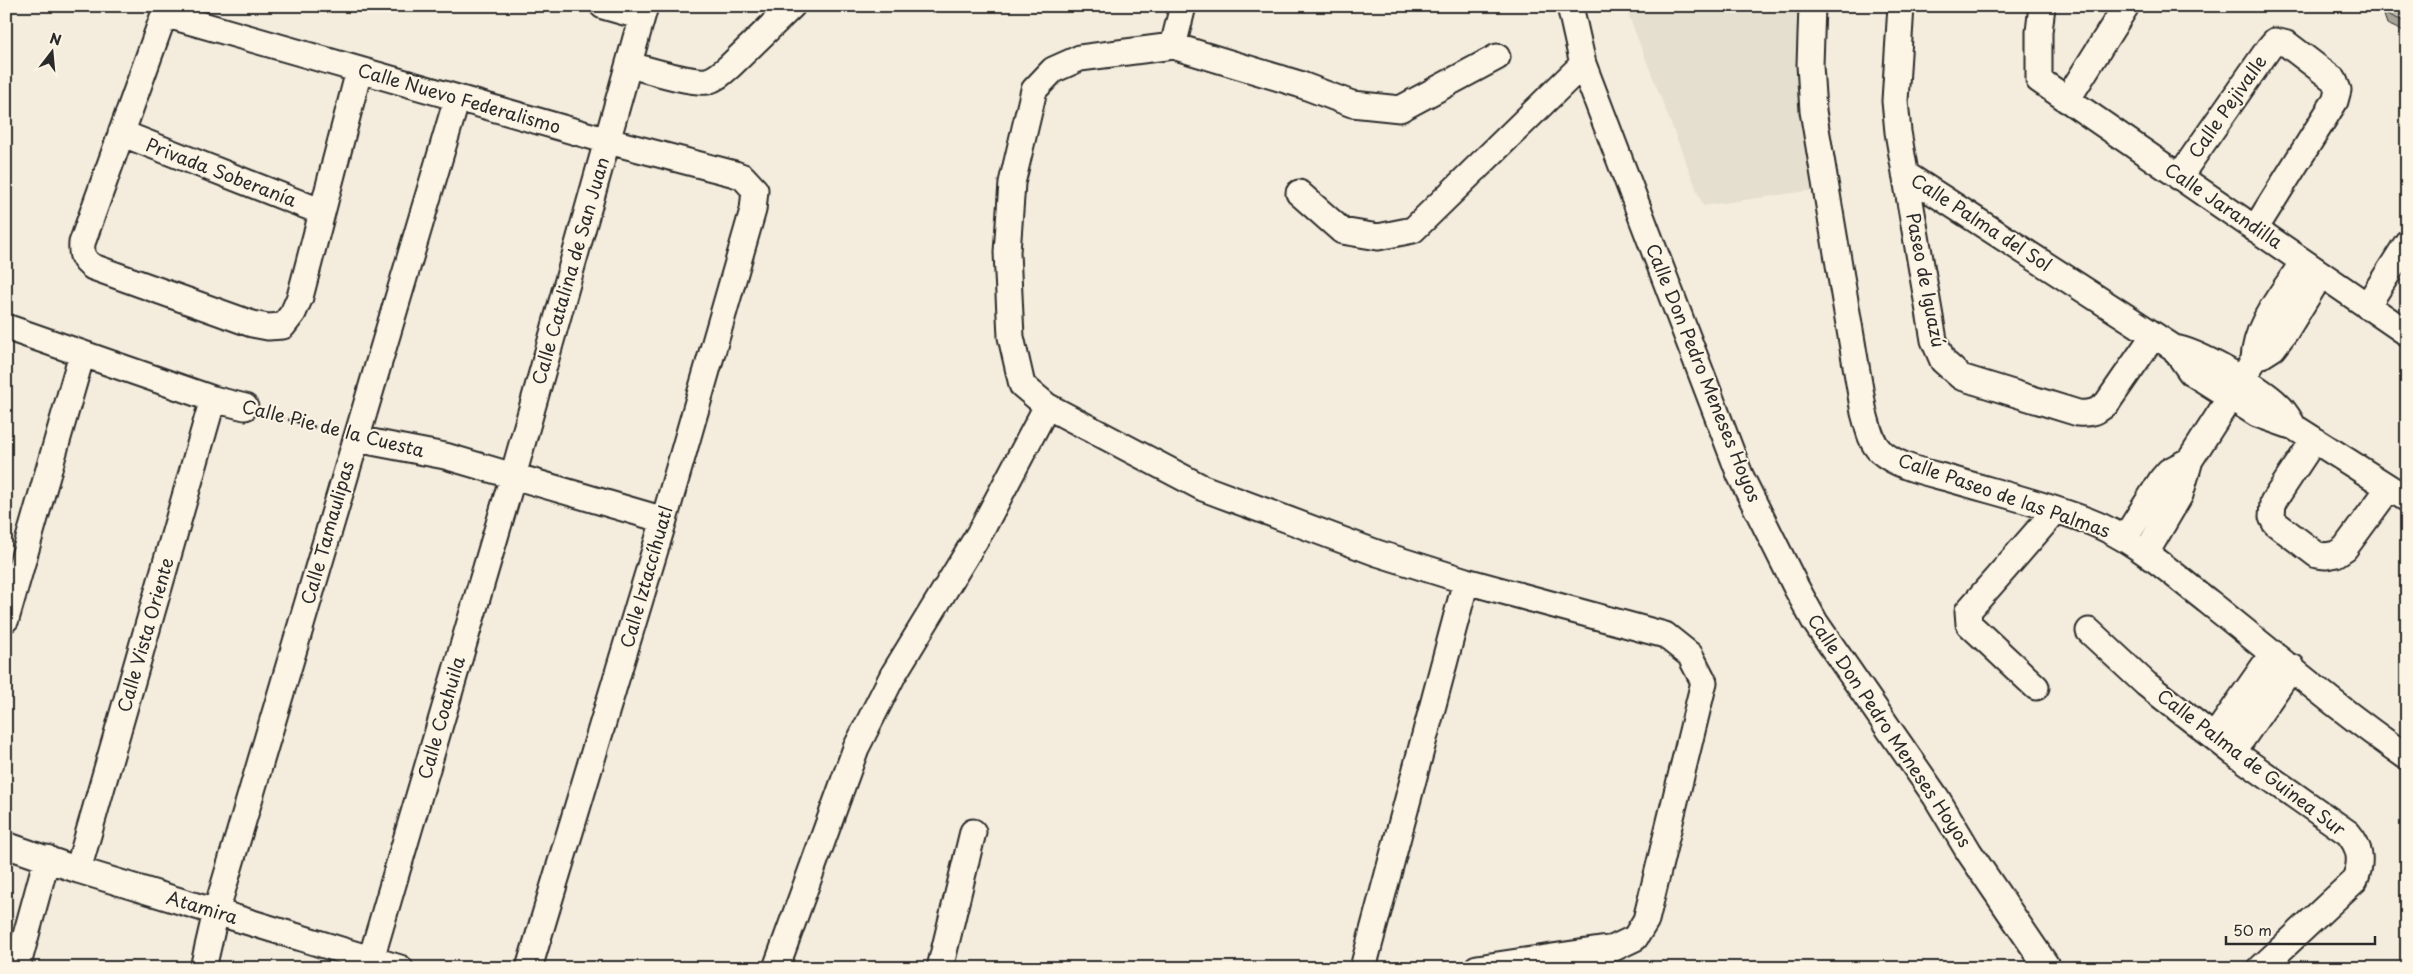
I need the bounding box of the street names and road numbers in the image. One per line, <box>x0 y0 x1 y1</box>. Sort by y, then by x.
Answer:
street label: Calle Pejivalle <box>2181 49 2272 163</box>
street label: Calle Nuevo Federalismo <box>355 56 564 139</box>
street label: Privada Soberanía <box>142 130 301 213</box>
street label: Calle Catalina de San Juan <box>524 154 615 388</box>
street label: Calle Jarandilla <box>2160 155 2288 254</box>
street label: Calle Palma del Sol <box>1906 166 2058 277</box>
street label: Paseo de Iguazú <box>1900 210 1953 349</box>
street label: Calle Don Pedro Meneses Hoyos <box>1640 239 1769 506</box>
street label: Calle Pie de la Cuesta <box>239 392 428 463</box>
street label: Calle Paseo de las Palmas <box>1895 446 2114 544</box>
street label: Calle Tamaulipas <box>293 458 360 607</box>
street label: Calle Iztaccíhuatl <box>612 502 679 651</box>
street label: Calle Vista Oriente <box>110 554 180 715</box>
street label: Calle Don Pedro Meneses Hoyos <box>1802 608 1979 852</box>
street label: Calle Coahuila <box>410 652 471 782</box>
street label: Calle Palma de Guinea Sur <box>2152 682 2352 842</box>
street label: Atamira <box>164 883 242 930</box>

